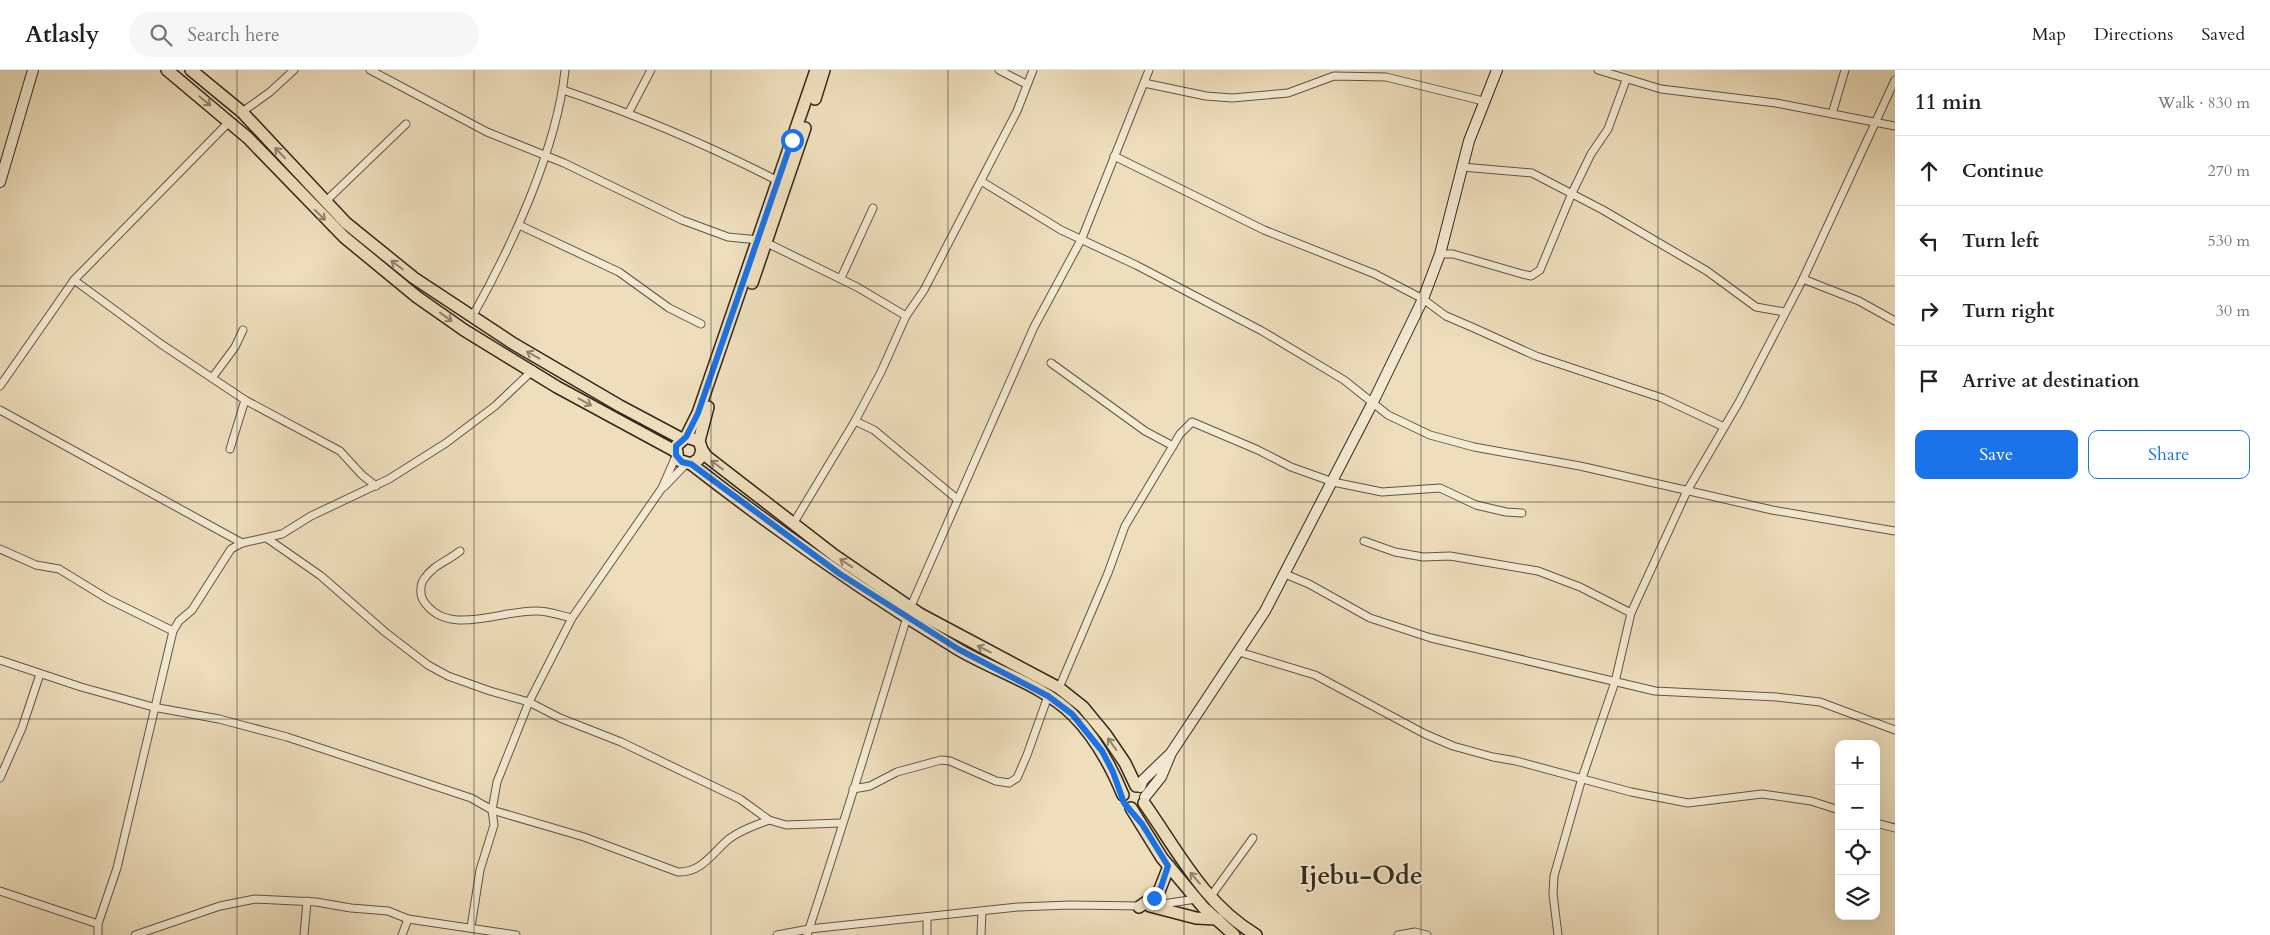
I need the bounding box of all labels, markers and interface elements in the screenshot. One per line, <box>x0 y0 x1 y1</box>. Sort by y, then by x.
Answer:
search box <box>129 12 479 57</box>
text: Atlasly <box>25 18 99 51</box>
icon: search <box>147 21 175 49</box>
text: Search here <box>187 22 280 48</box>
text: Map <box>2032 22 2066 47</box>
text: Directions <box>2094 22 2173 47</box>
text: Saved <box>2201 22 2245 47</box>
text: 11 min <box>1915 88 1982 117</box>
text: Walk · 830 m <box>2158 92 2250 114</box>
one-way arrow <box>198 95 211 106</box>
route start <box>781 129 804 152</box>
one-way arrow <box>274 147 287 159</box>
icon: ahead <box>1915 157 1943 185</box>
text: Continue <box>1962 158 2044 184</box>
text: 270 m <box>2208 160 2250 182</box>
one-way arrow <box>314 209 327 221</box>
icon: left <box>1915 227 1943 255</box>
text: Turn left <box>1962 228 2039 254</box>
text: 530 m <box>2208 230 2250 252</box>
one-way arrow <box>391 260 404 271</box>
icon: right <box>1915 297 1943 325</box>
text: Turn right <box>1962 298 2054 324</box>
text: 30 m <box>2216 300 2250 322</box>
one-way arrow <box>439 312 453 322</box>
one-way arrow <box>526 349 541 359</box>
icon: arrive <box>1915 367 1943 395</box>
text: Arrive at destination <box>1962 368 2139 394</box>
one-way arrow <box>577 397 591 407</box>
button: Save <box>1915 430 2078 479</box>
button: Share <box>2088 430 2250 479</box>
one-way arrow <box>711 459 724 470</box>
one-way arrow <box>839 558 853 568</box>
one-way arrow <box>977 644 992 653</box>
one-way arrow <box>1107 738 1118 751</box>
map controls <box>1835 740 1880 920</box>
button: + <box>1835 740 1880 785</box>
button: − <box>1835 785 1880 830</box>
button: locate <box>1835 830 1880 875</box>
district label: Ijebu-Ode <box>1299 858 1423 893</box>
one-way arrow <box>1189 872 1200 885</box>
button: layers <box>1835 875 1880 920</box>
route end <box>1143 887 1166 910</box>

